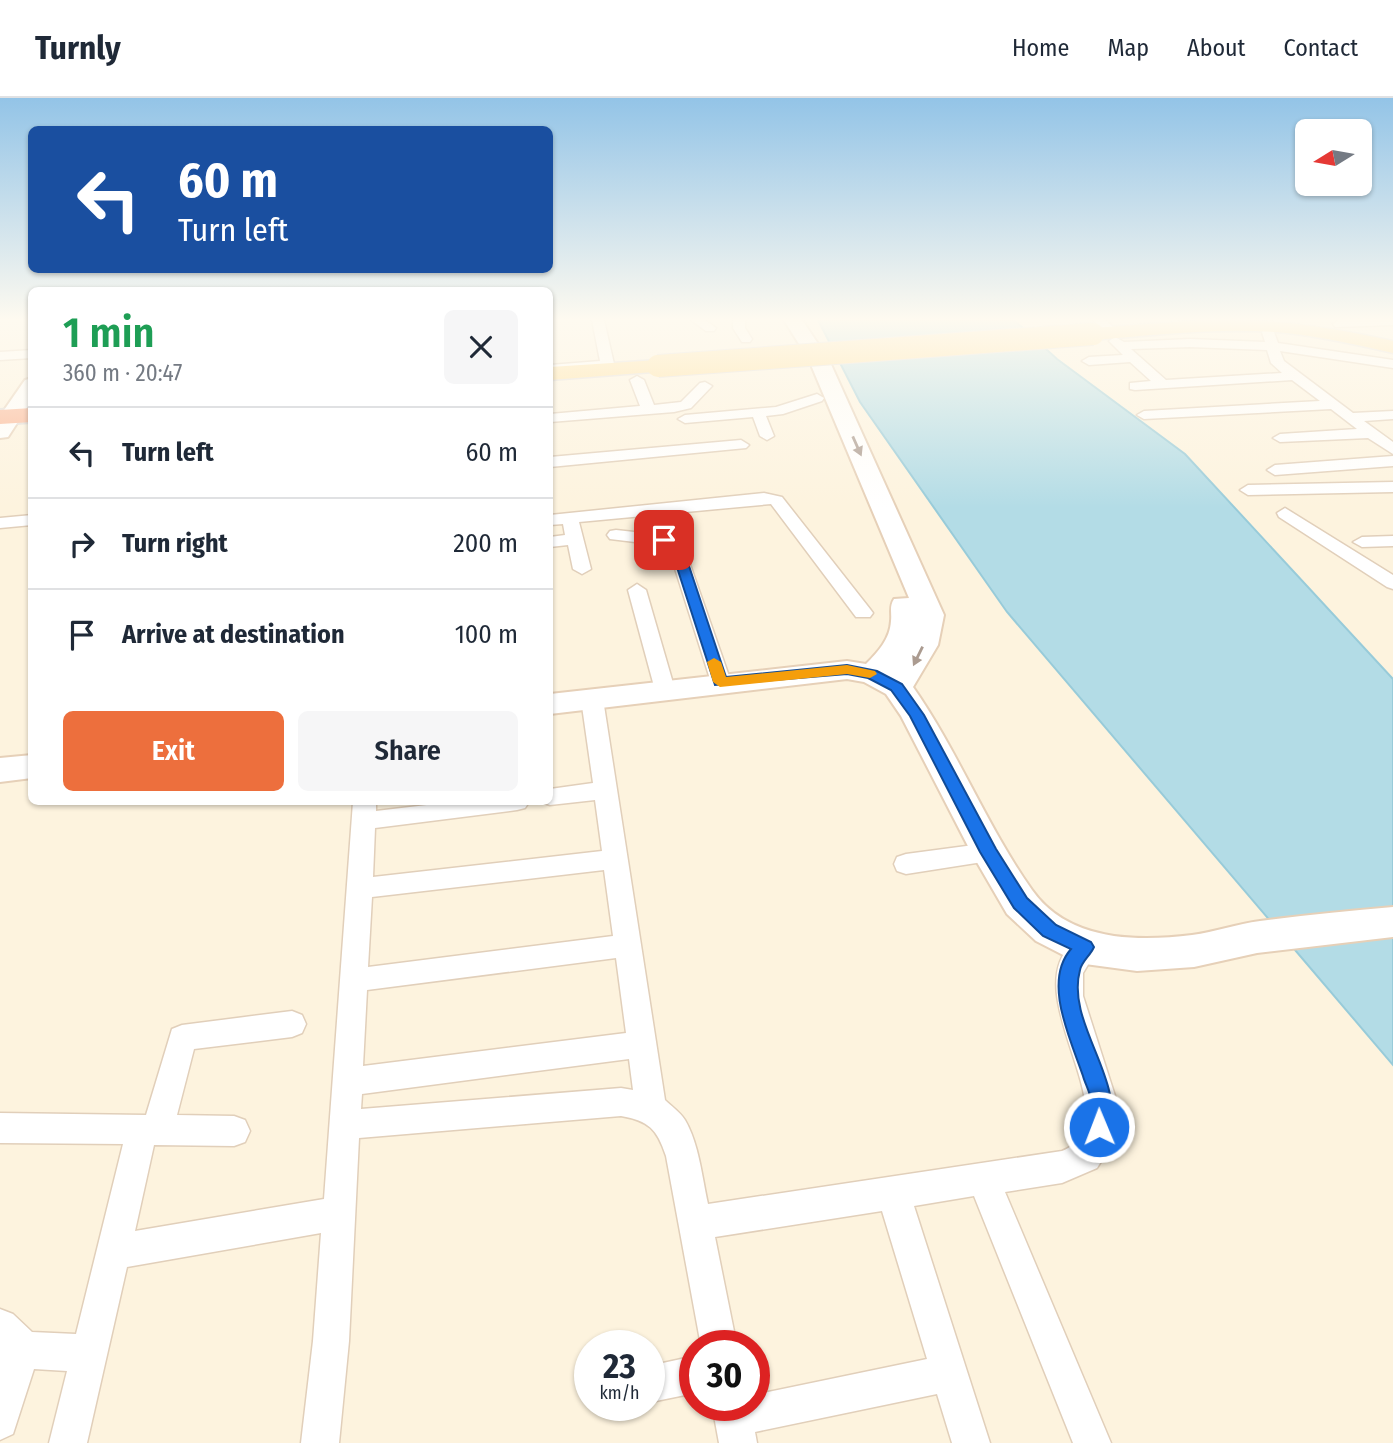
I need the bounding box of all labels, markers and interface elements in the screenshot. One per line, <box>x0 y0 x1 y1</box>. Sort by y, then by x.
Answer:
text: Turnly <box>35 28 121 68</box>
text: Home <box>1012 34 1069 62</box>
text: Map <box>1107 34 1149 62</box>
text: About <box>1187 34 1245 62</box>
text: Contact <box>1283 34 1358 62</box>
north arrow <box>1295 119 1372 196</box>
map controls <box>1295 119 1372 196</box>
text: 60 m <box>178 151 278 210</box>
icon: left <box>63 154 154 245</box>
text: Turn left <box>178 211 288 249</box>
text: 1 min <box>63 308 154 358</box>
button: close <box>444 310 518 384</box>
text: 360 m · 20:47 <box>63 359 182 387</box>
icon: left <box>63 434 101 472</box>
one-way arrow <box>851 436 863 456</box>
text: Turn left <box>122 437 214 468</box>
text: 60 m <box>465 437 518 468</box>
pin <box>634 510 694 570</box>
icon: arrive <box>645 521 683 559</box>
icon: right <box>63 525 101 563</box>
text: Turn right <box>122 528 228 559</box>
text: 200 m <box>453 528 518 559</box>
icon: arrive <box>63 616 101 654</box>
text: Arrive at destination <box>122 619 345 650</box>
text: 100 m <box>455 619 518 650</box>
one-way arrow <box>913 646 924 666</box>
button: Exit <box>63 711 284 791</box>
button: Share <box>298 711 518 791</box>
position arrow <box>1062 1090 1136 1164</box>
speed limit sign: 30 <box>679 1330 770 1421</box>
text: 23 <box>603 1345 636 1387</box>
text: km/h <box>599 1382 640 1404</box>

